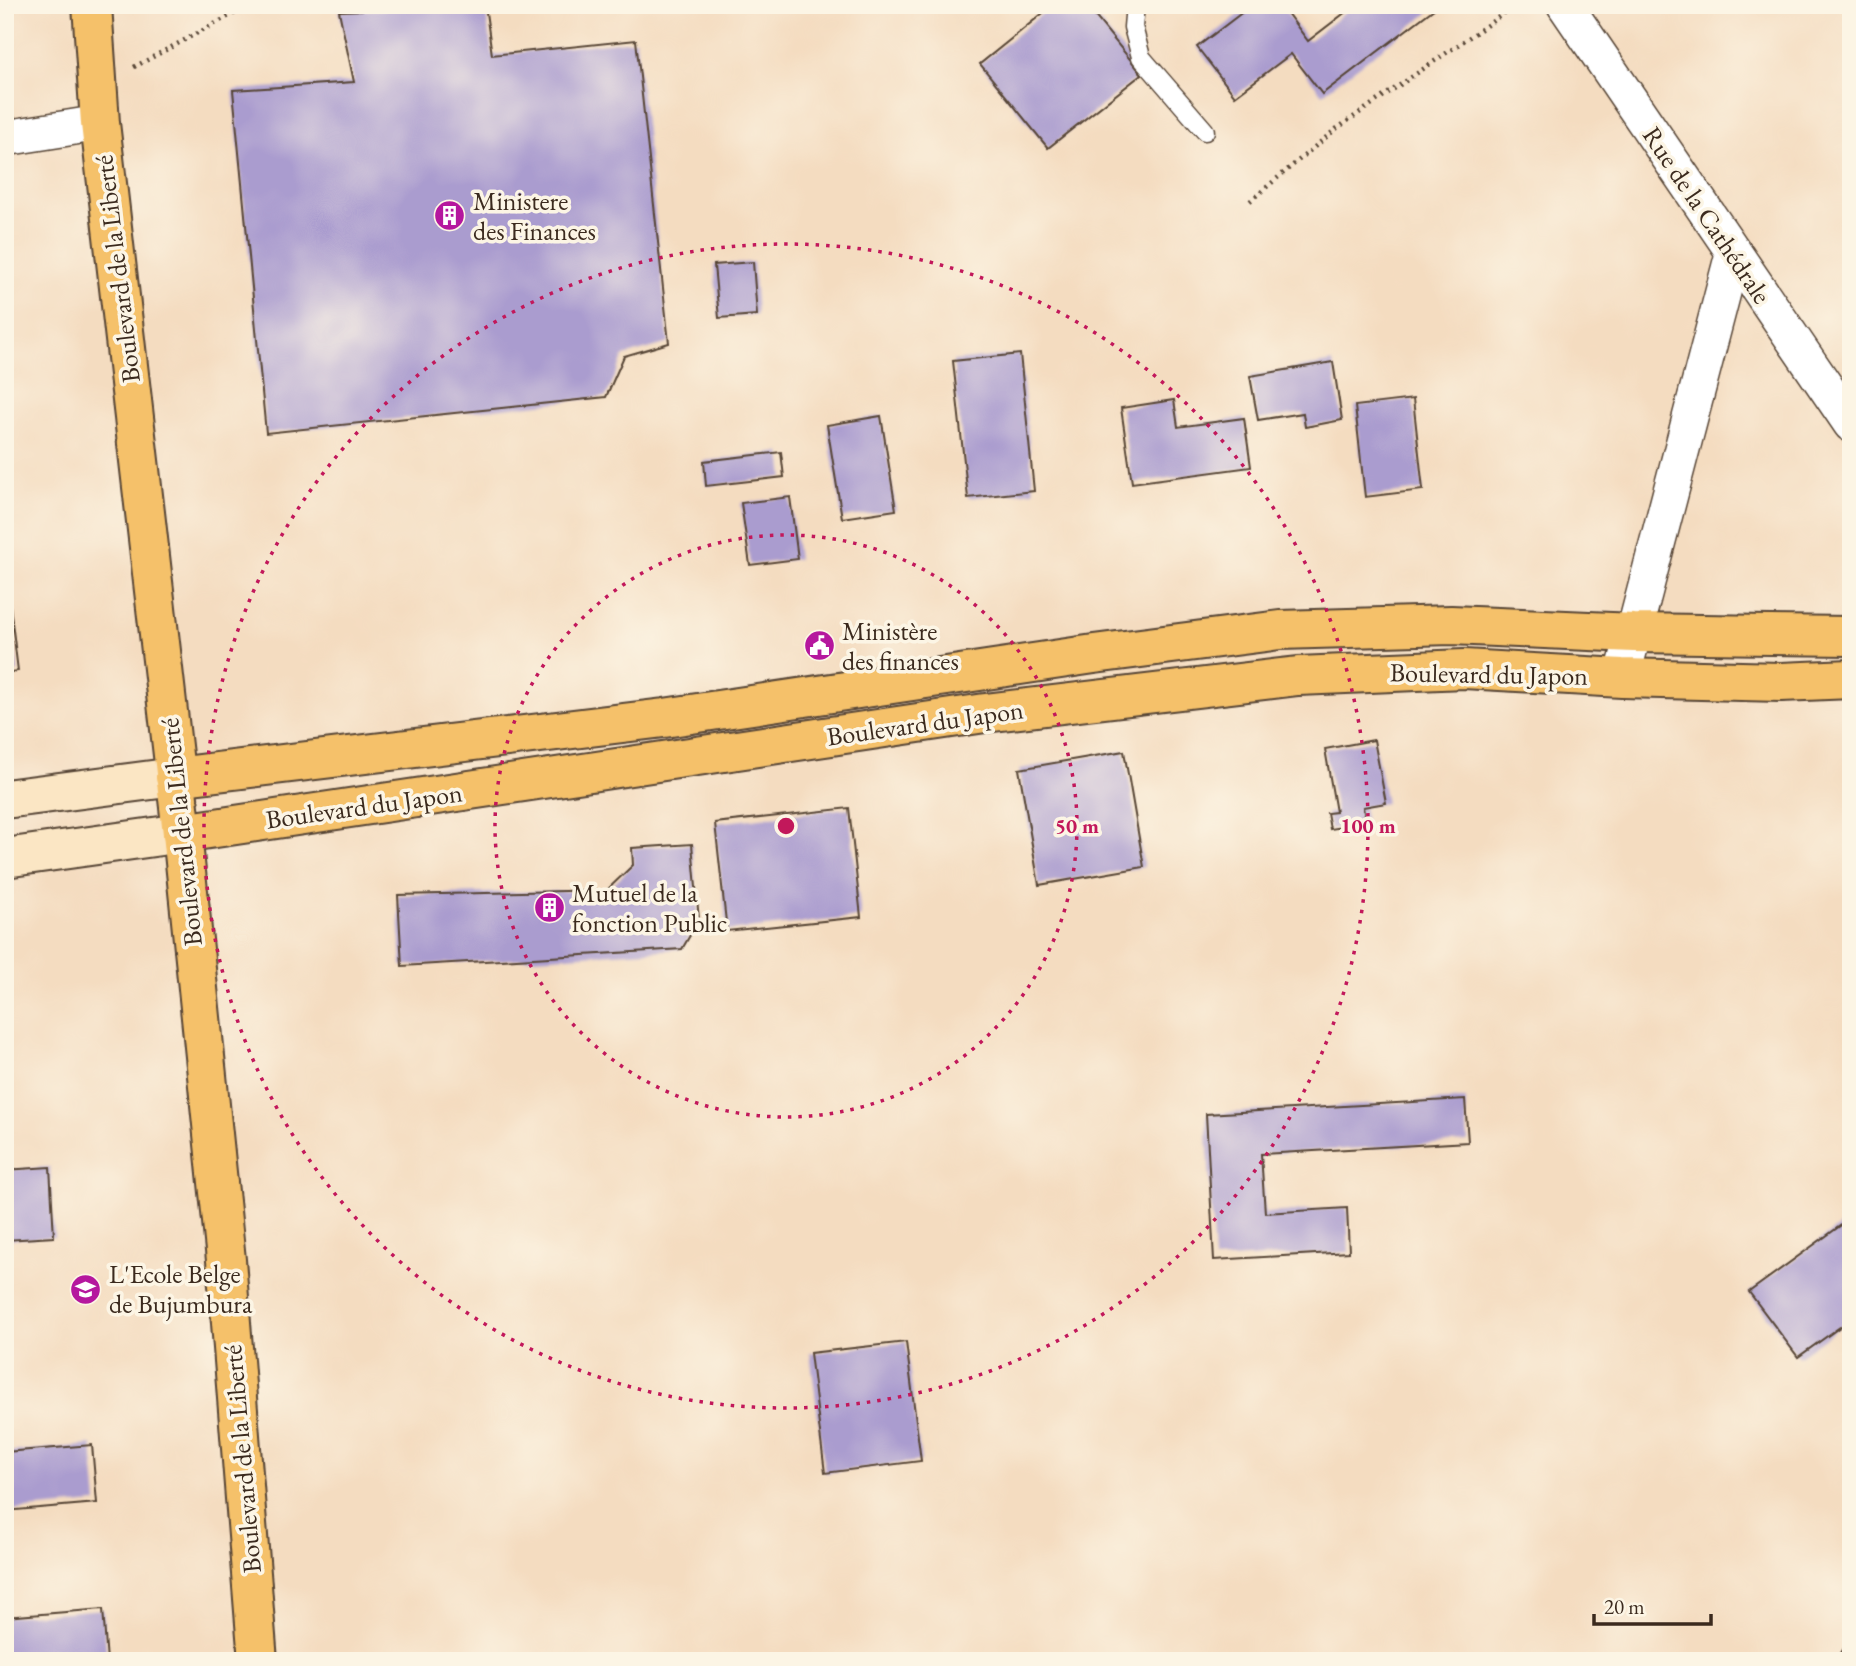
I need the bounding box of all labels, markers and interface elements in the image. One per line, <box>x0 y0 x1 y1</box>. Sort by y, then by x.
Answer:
street label: Rue de la Cathédrale <box>1635 120 1779 310</box>
street label: Boulevard de la Liberté <box>86 153 148 385</box>
place label: Ministere des Finances <box>473 184 596 248</box>
building icon: Ministere des Finances <box>433 199 467 233</box>
place label: Ministère des finances <box>842 614 959 678</box>
public building icon: Ministère des finances <box>802 629 836 663</box>
street label: Boulevard du Japon <box>1390 655 1589 693</box>
street label: Boulevard du Japon <box>825 692 1026 754</box>
street label: Boulevard de la Liberté <box>152 716 210 948</box>
street label: Boulevard du Japon <box>264 775 465 837</box>
text: 50 m <box>1055 812 1099 839</box>
text: 100 m <box>1340 812 1396 839</box>
centre of rings <box>774 814 798 838</box>
place label: Mutuel de la fonction Public <box>572 876 727 940</box>
building icon: Mutuel de la fonction Public <box>532 891 566 925</box>
place label: L'Ecole Belge de Bujumbura <box>109 1257 253 1321</box>
school or university icon: L'Ecole Belge de Bujumbura <box>69 1272 103 1306</box>
street label: Boulevard de la Liberté <box>215 1343 269 1575</box>
scale bar <box>1594 1582 1711 1626</box>
text: 20 m <box>1604 1593 1645 1620</box>

